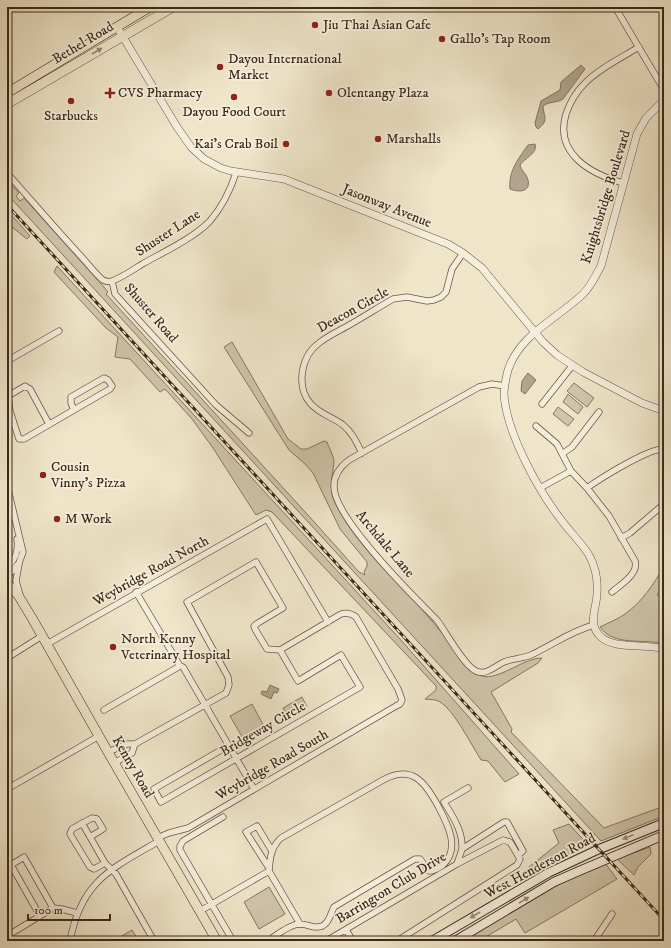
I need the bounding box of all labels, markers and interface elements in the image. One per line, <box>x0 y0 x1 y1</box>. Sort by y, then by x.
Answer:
place label: Jiu Thai Asian Cafe <box>321 16 431 34</box>
street label: Bethel Road <box>49 18 117 68</box>
marker: Jiu Thai Asian Cafe <box>310 20 320 30</box>
place label: Gallo's Tap Room <box>450 30 551 48</box>
marker: Gallo's Tap Room <box>437 34 447 44</box>
one-way arrow <box>91 48 103 55</box>
place label: Dayou International Market <box>228 50 342 84</box>
marker: Dayou International Market <box>215 62 225 72</box>
place label: CVS Pharmacy <box>118 84 203 102</box>
place label: Olentangy Plaza <box>337 84 429 102</box>
marker: CVS Pharmacy <box>105 88 115 98</box>
marker: Olentangy Plaza <box>324 88 334 98</box>
marker: Dayou Food Court <box>229 92 239 102</box>
marker: Starbucks <box>66 96 76 106</box>
place label: Dayou Food Court <box>182 103 286 121</box>
place label: Starbucks <box>44 107 98 125</box>
street label: Knightsbridge Boulevard <box>577 128 635 266</box>
place label: Marshalls <box>386 130 441 148</box>
marker: Marshalls <box>373 134 383 144</box>
place label: Kai’s Crab Boil <box>194 135 279 153</box>
marker: Kai’s Crab Boil <box>281 139 291 149</box>
street label: Jasonway Avenue <box>338 179 435 232</box>
street label: Shuster Lane <box>132 205 204 261</box>
street label: Shuster Road <box>120 279 182 347</box>
street label: Deacon Circle <box>314 283 392 337</box>
place label: Cousin Vinny's Pizza <box>50 458 126 492</box>
marker: Cousin Vinny's Pizza <box>38 470 48 480</box>
street label: Archdale Lane <box>352 507 419 581</box>
place label: M Work <box>65 510 112 528</box>
marker: M Work <box>52 514 62 524</box>
street label: Weybridge Road North <box>89 531 213 611</box>
place label: North Kenny Veterinary Hospital <box>120 630 231 664</box>
marker: North Kenny Veterinary Hospital <box>108 642 118 652</box>
street label: Bridgeway Circle <box>217 697 309 761</box>
street label: Weybridge Road South <box>212 725 332 805</box>
street label: Kenny Road <box>108 733 158 801</box>
street label: West Henderson Road <box>480 829 599 903</box>
one-way arrow <box>621 835 633 841</box>
street label: Barrington Club Drive <box>333 848 450 928</box>
scale bar <box>28 896 110 922</box>
one-way arrow <box>518 896 530 903</box>
text: 100 m <box>34 903 63 918</box>
one-way arrow <box>469 912 481 919</box>

